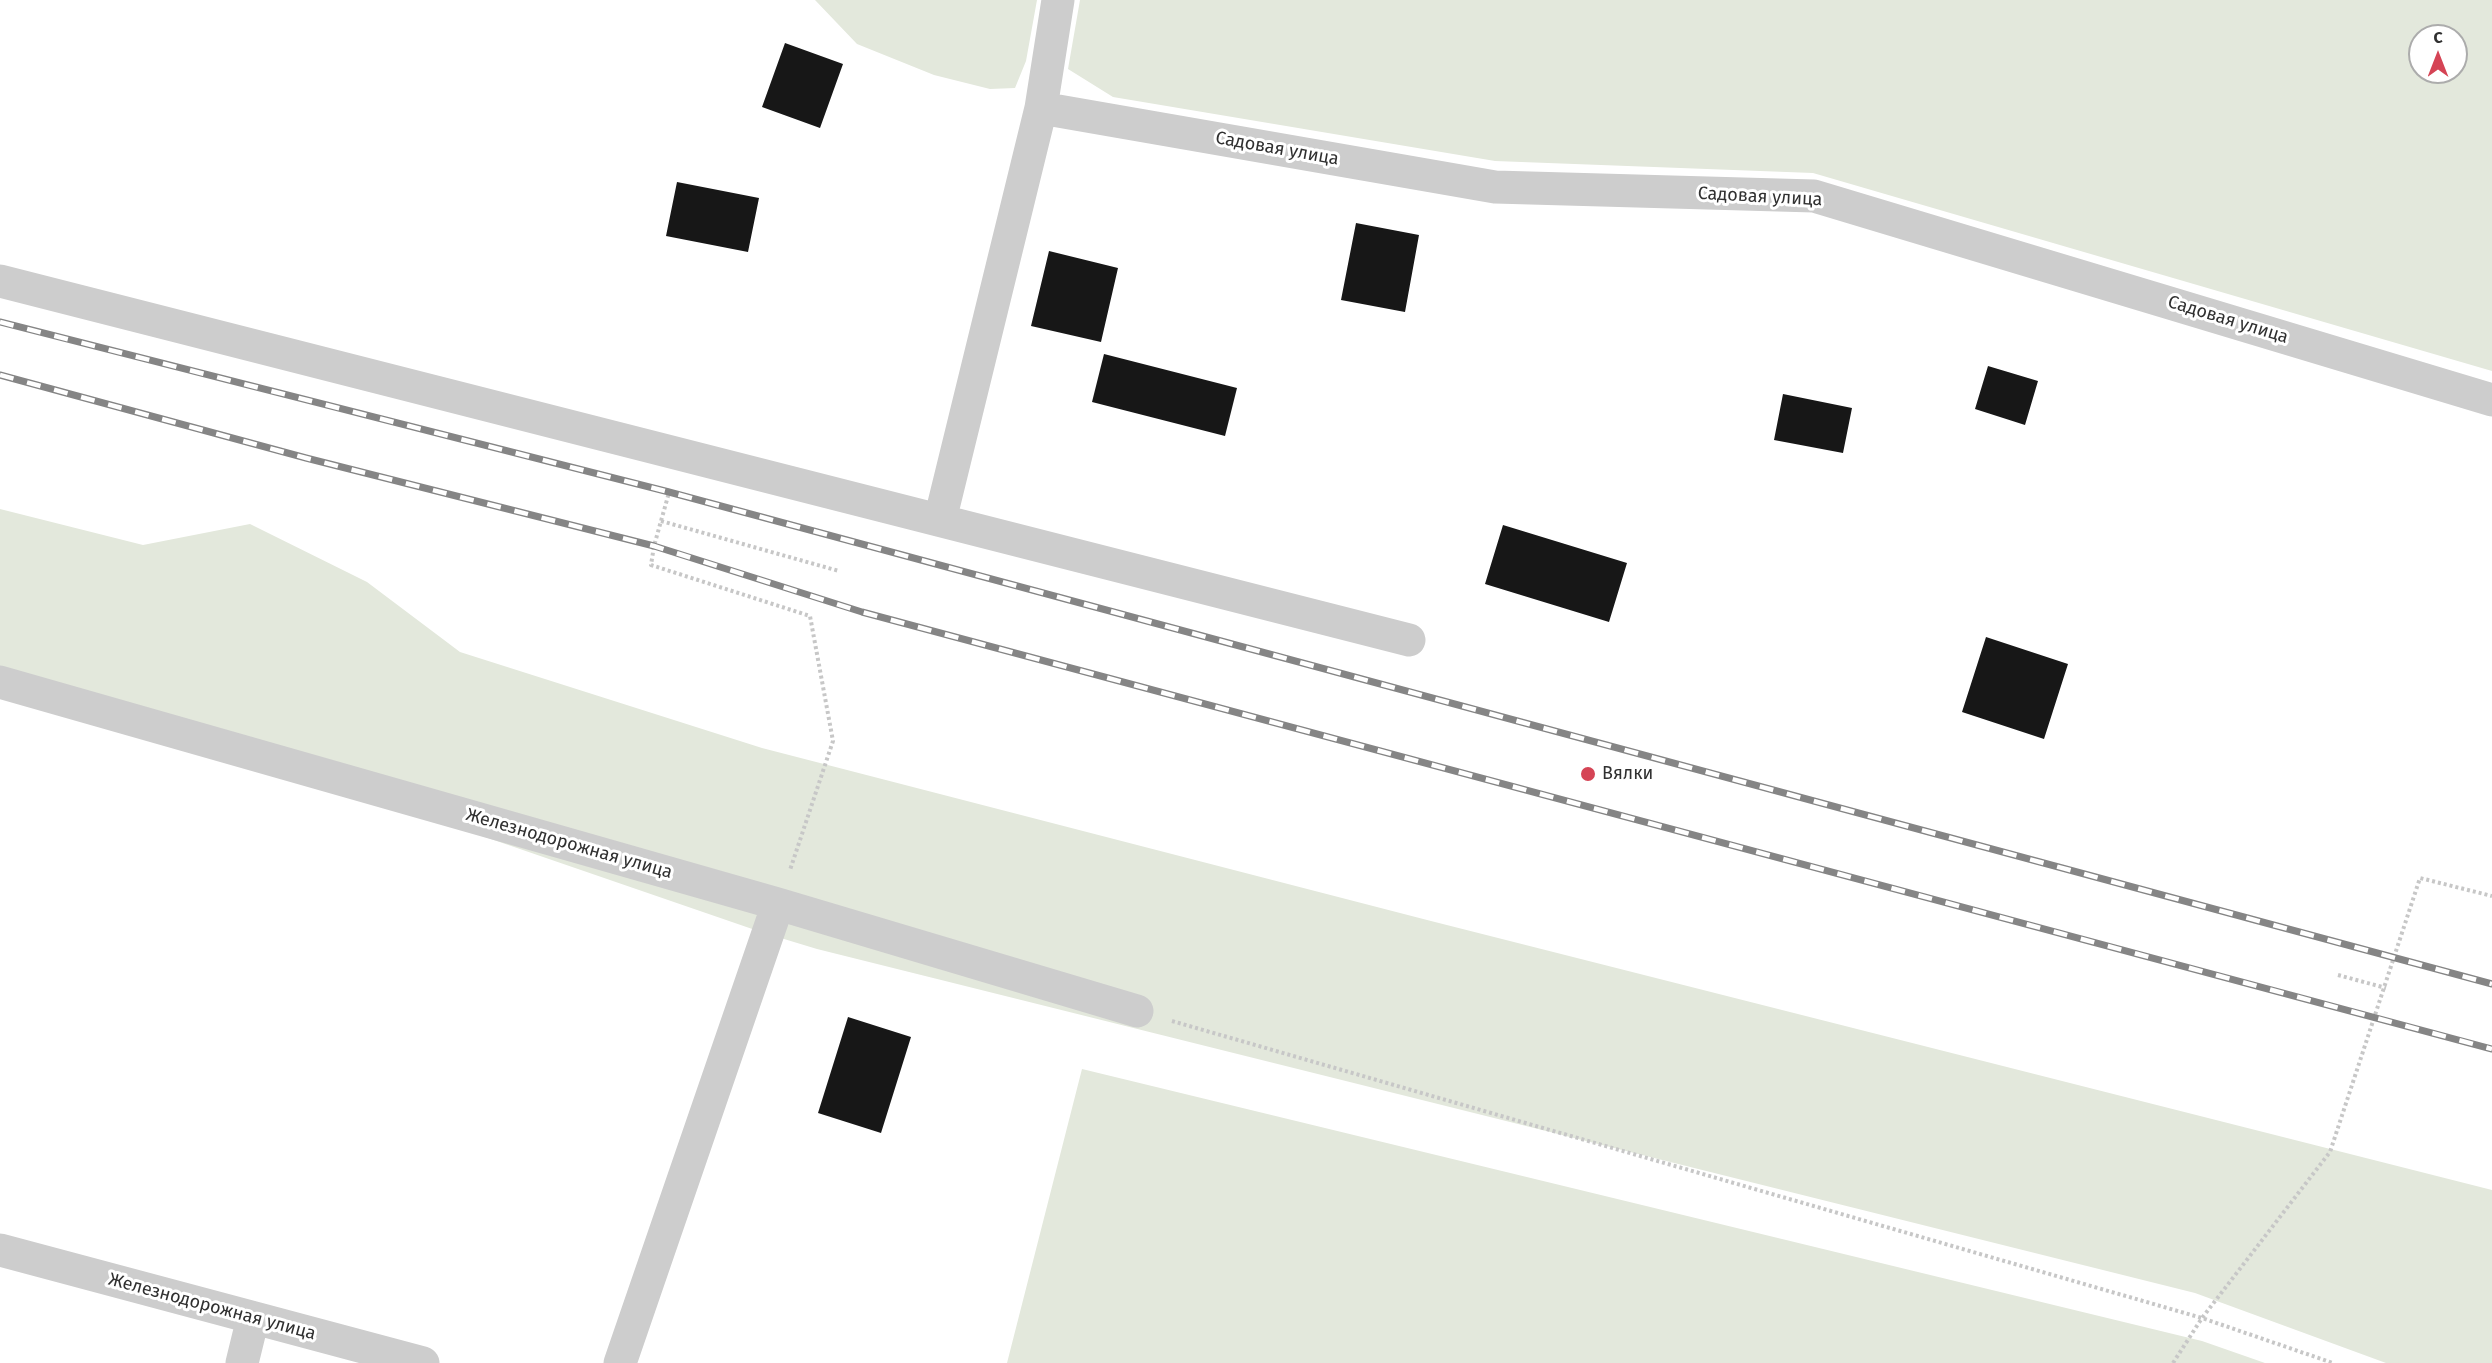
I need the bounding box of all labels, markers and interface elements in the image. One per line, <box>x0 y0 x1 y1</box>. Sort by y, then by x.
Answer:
north arrow <box>2408 24 2468 84</box>
text: С <box>2433 28 2443 47</box>
street label: Садовая улица <box>1214 128 1340 170</box>
street label: Садовая улица <box>1697 183 1823 211</box>
street label: Садовая улица <box>2165 291 2291 349</box>
place label: Вялки <box>1602 763 1653 785</box>
marker: Вялки <box>1579 765 1597 783</box>
street label: Железнодорожная улица <box>463 804 675 884</box>
street label: Железнодорожная улица <box>106 1269 318 1345</box>

